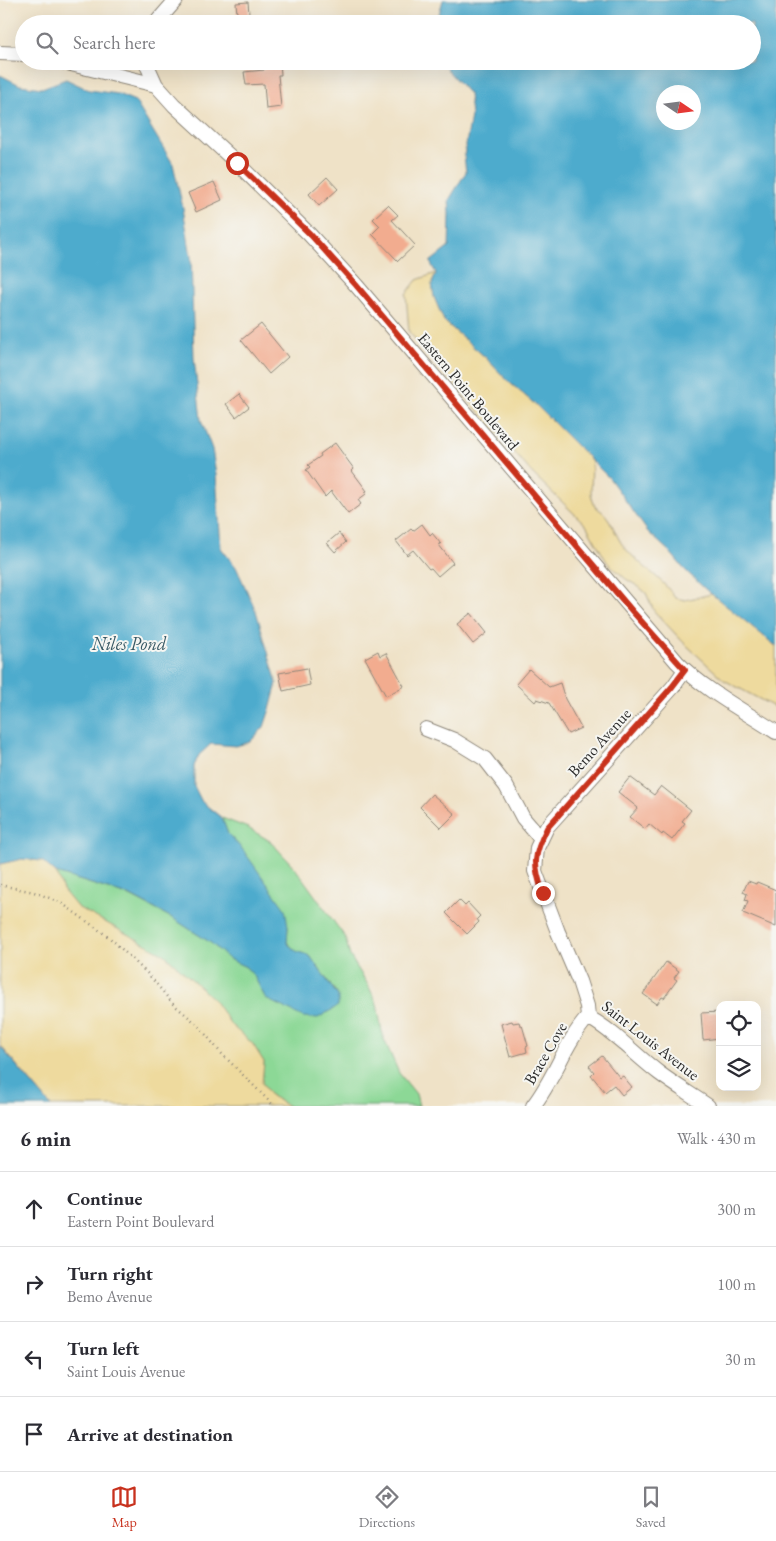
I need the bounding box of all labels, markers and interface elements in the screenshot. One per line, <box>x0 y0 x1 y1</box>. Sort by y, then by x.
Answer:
search box <box>15 15 761 70</box>
icon: search <box>33 29 61 57</box>
text: Search here <box>73 30 155 55</box>
north arrow <box>656 85 701 130</box>
route start <box>226 152 249 175</box>
street label: Eastern Point Boulevard <box>413 328 525 455</box>
water label: Niles Pond <box>91 632 167 655</box>
street label: Bemo Avenue <box>563 704 636 781</box>
route end <box>532 882 555 905</box>
street label: Saint Louis Avenue <box>598 996 704 1085</box>
map controls <box>716 1001 761 1091</box>
button: locate <box>716 1001 761 1046</box>
street label: Brace Cove <box>519 1018 572 1088</box>
button: layers <box>716 1046 761 1091</box>
text: 6 min <box>20 1125 71 1152</box>
text: Walk · 430 m <box>677 1128 756 1149</box>
text: Continue <box>67 1186 142 1211</box>
icon: ahead <box>20 1195 48 1223</box>
text: 300 m <box>717 1199 756 1220</box>
text: Eastern Point Boulevard <box>67 1211 214 1232</box>
text: Turn right <box>67 1261 153 1286</box>
icon: right <box>20 1270 48 1298</box>
text: 100 m <box>717 1274 756 1295</box>
text: Bemo Avenue <box>67 1286 152 1307</box>
text: Turn left <box>67 1336 139 1361</box>
icon: left <box>20 1345 48 1373</box>
text: 30 m <box>725 1349 756 1370</box>
text: Saint Louis Avenue <box>67 1361 185 1382</box>
icon: arrive <box>20 1420 48 1448</box>
text: Arrive at destination <box>67 1422 233 1447</box>
tab: Map <box>110 1483 138 1531</box>
tab: Directions <box>359 1483 415 1531</box>
tab: Saved <box>636 1483 666 1531</box>

